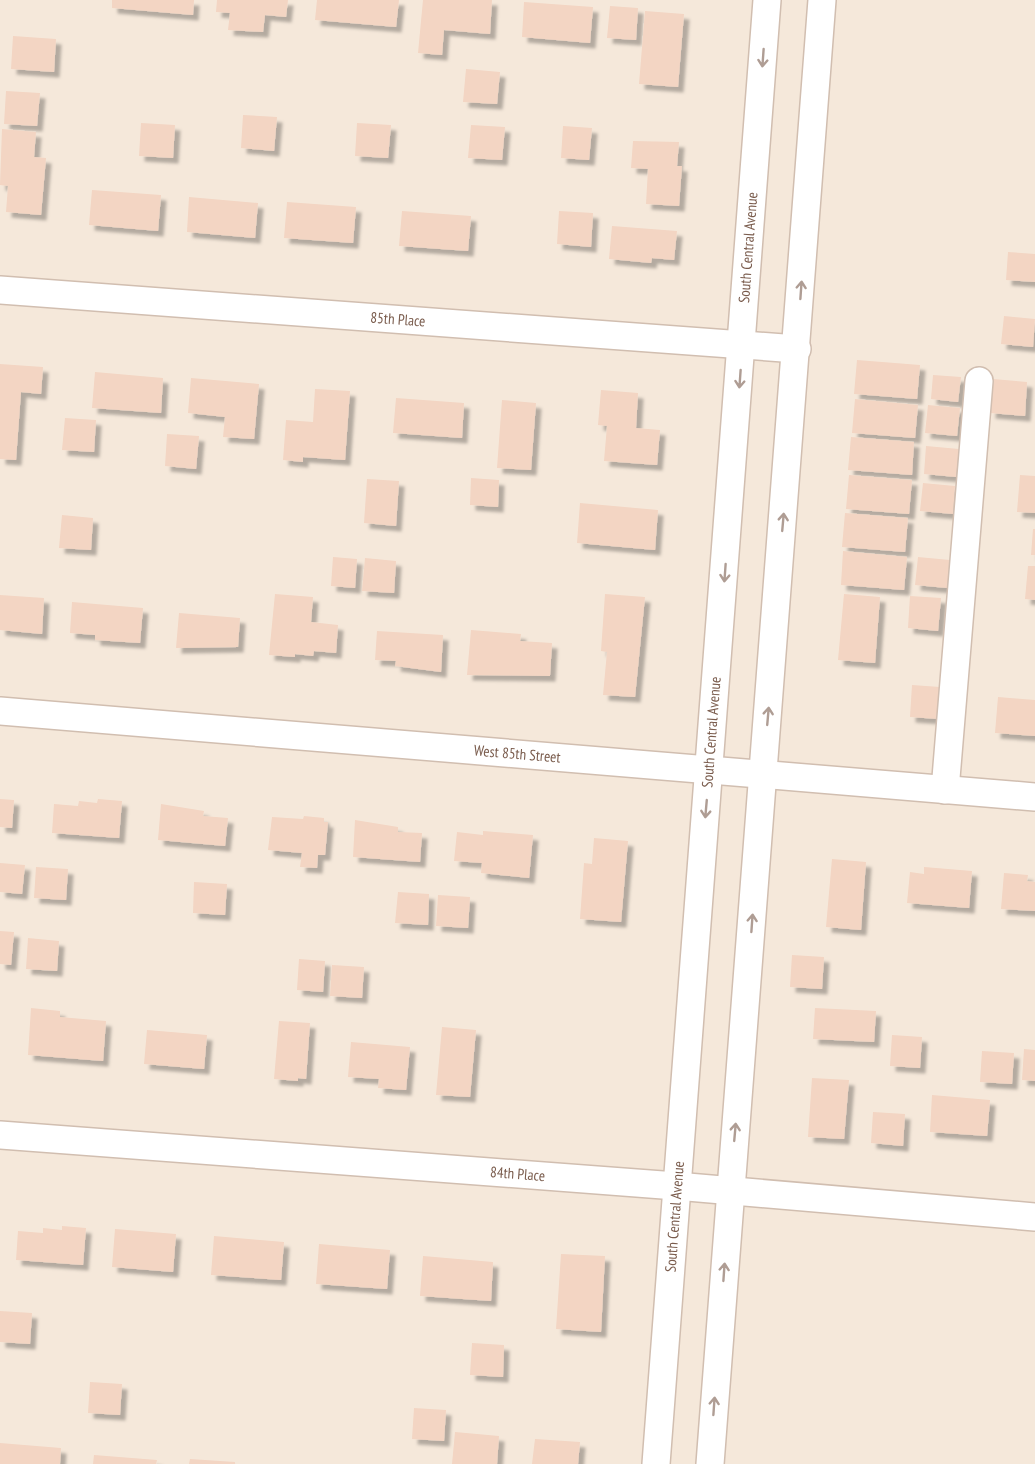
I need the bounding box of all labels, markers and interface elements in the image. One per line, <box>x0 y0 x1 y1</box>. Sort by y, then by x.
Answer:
one-way arrow <box>757 48 768 68</box>
street label: South Central Avenue <box>734 191 761 304</box>
one-way arrow <box>796 281 807 301</box>
street label: 85th Place <box>370 307 426 330</box>
one-way arrow <box>734 368 745 388</box>
one-way arrow <box>778 512 789 532</box>
one-way arrow <box>719 562 730 582</box>
street label: South Central Avenue <box>697 676 725 788</box>
one-way arrow <box>763 707 774 727</box>
street label: West 85th Street <box>473 740 561 767</box>
one-way arrow <box>700 799 711 819</box>
one-way arrow <box>746 913 757 933</box>
one-way arrow <box>730 1123 741 1143</box>
street label: South Central Avenue <box>661 1161 688 1273</box>
street label: 84th Place <box>489 1162 546 1185</box>
one-way arrow <box>719 1263 730 1283</box>
one-way arrow <box>709 1396 720 1416</box>

